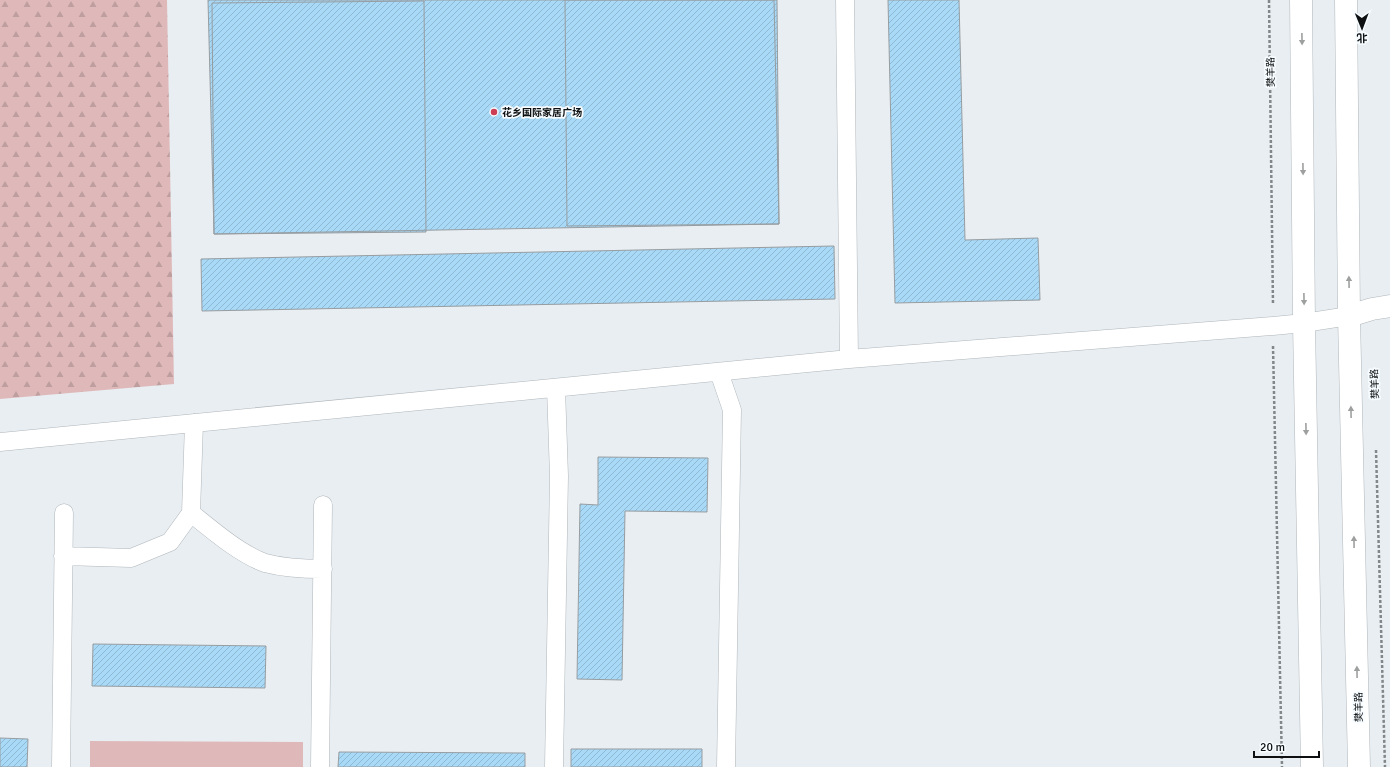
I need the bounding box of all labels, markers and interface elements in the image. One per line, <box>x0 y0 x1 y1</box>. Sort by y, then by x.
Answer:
north arrow <box>1342 8 1382 48</box>
text: 北 <box>1357 31 1368 44</box>
one-way arrow <box>1298 33 1305 45</box>
street label: 樊羊路 <box>1265 57 1277 87</box>
marker: 花乡国际家居广场 <box>489 107 499 117</box>
place label: 花乡国际家居广场 <box>502 107 582 119</box>
one-way arrow <box>1300 163 1306 176</box>
one-way arrow <box>1346 275 1352 288</box>
one-way arrow <box>1301 293 1307 306</box>
street label: 樊羊路 <box>1368 369 1382 399</box>
one-way arrow <box>1348 405 1354 418</box>
one-way arrow <box>1303 423 1309 436</box>
one-way arrow <box>1351 535 1357 548</box>
one-way arrow <box>1354 665 1360 678</box>
street label: 樊羊路 <box>1353 692 1365 722</box>
scale bar <box>1254 733 1319 759</box>
text: 20 m <box>1260 740 1285 755</box>

